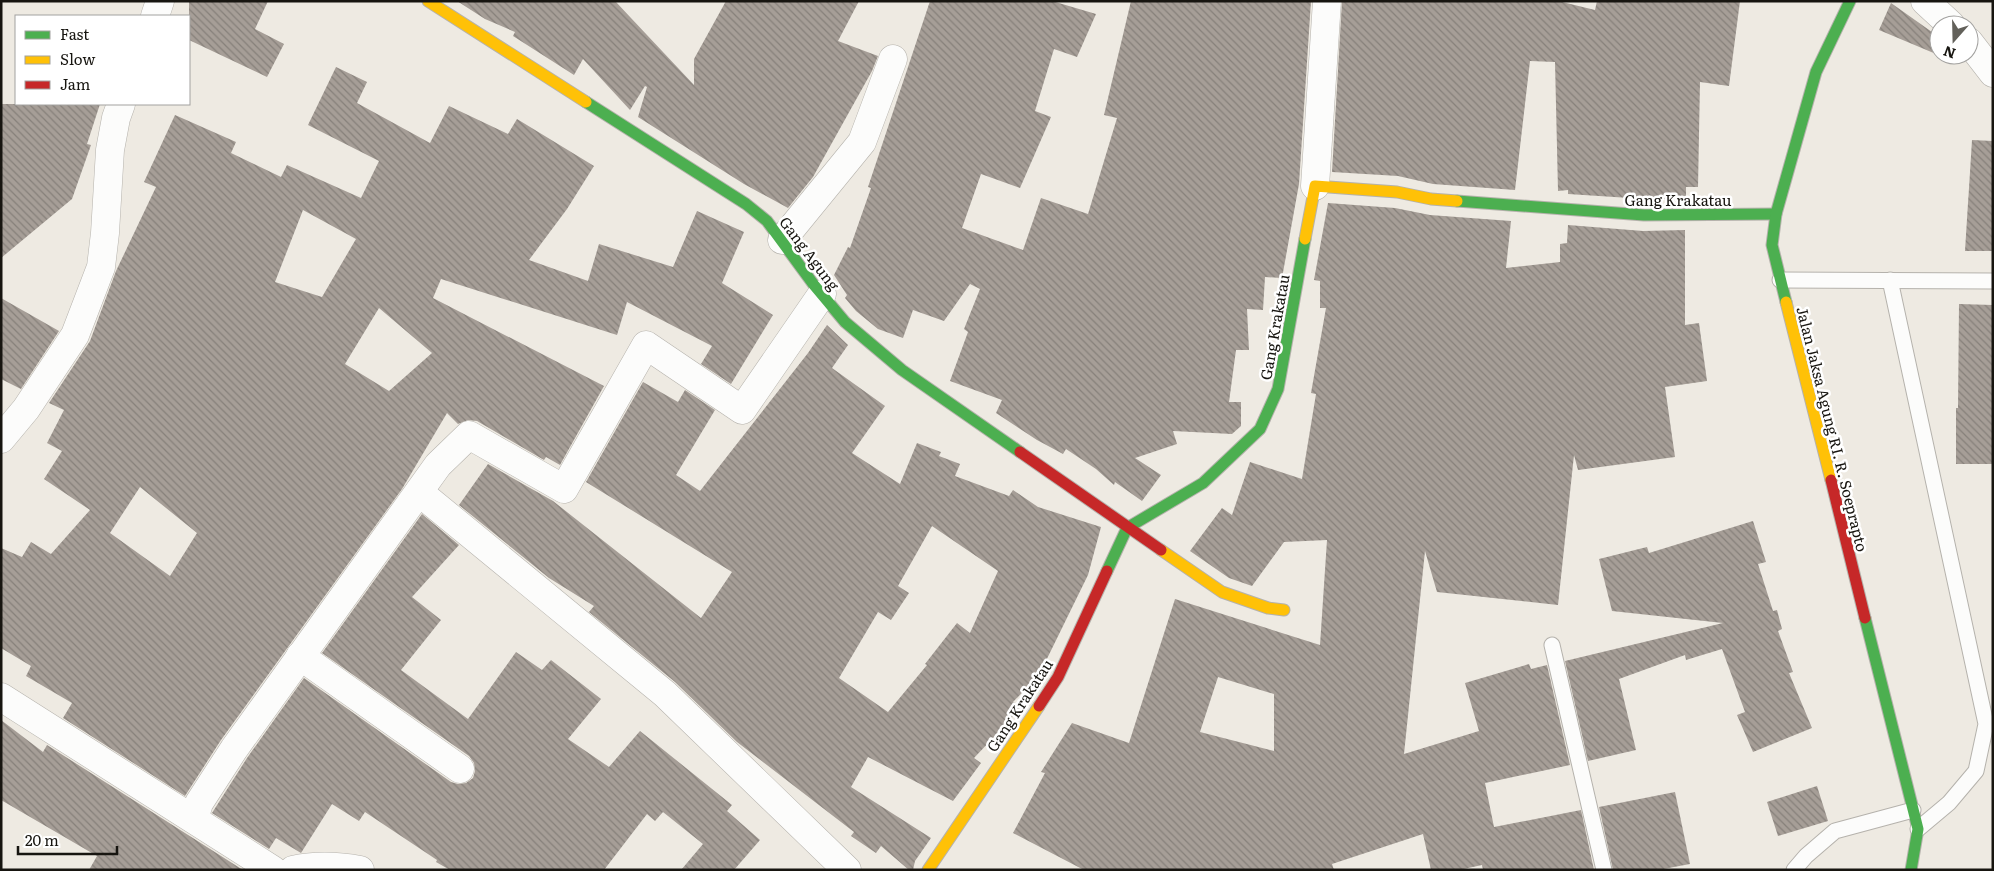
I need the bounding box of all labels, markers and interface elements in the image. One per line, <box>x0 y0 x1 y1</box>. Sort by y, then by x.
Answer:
legend <box>15 15 190 105</box>
north arrow <box>1929 15 1979 65</box>
text: Fast <box>60 22 89 45</box>
text: N <box>1940 42 1958 65</box>
text: Slow <box>60 47 95 70</box>
text: Jam <box>60 72 91 95</box>
street label: Gang Krakatau <box>1625 188 1732 211</box>
street label: Gang Agung <box>774 211 846 295</box>
street label: Gang Krakatau <box>1253 272 1295 382</box>
street label: Jalan Jaksa Agung RI. R. Soeprapto <box>1791 304 1875 554</box>
street label: Gang Krakatau <box>980 654 1058 756</box>
scale bar <box>18 824 116 856</box>
text: 20 m <box>25 828 59 851</box>

